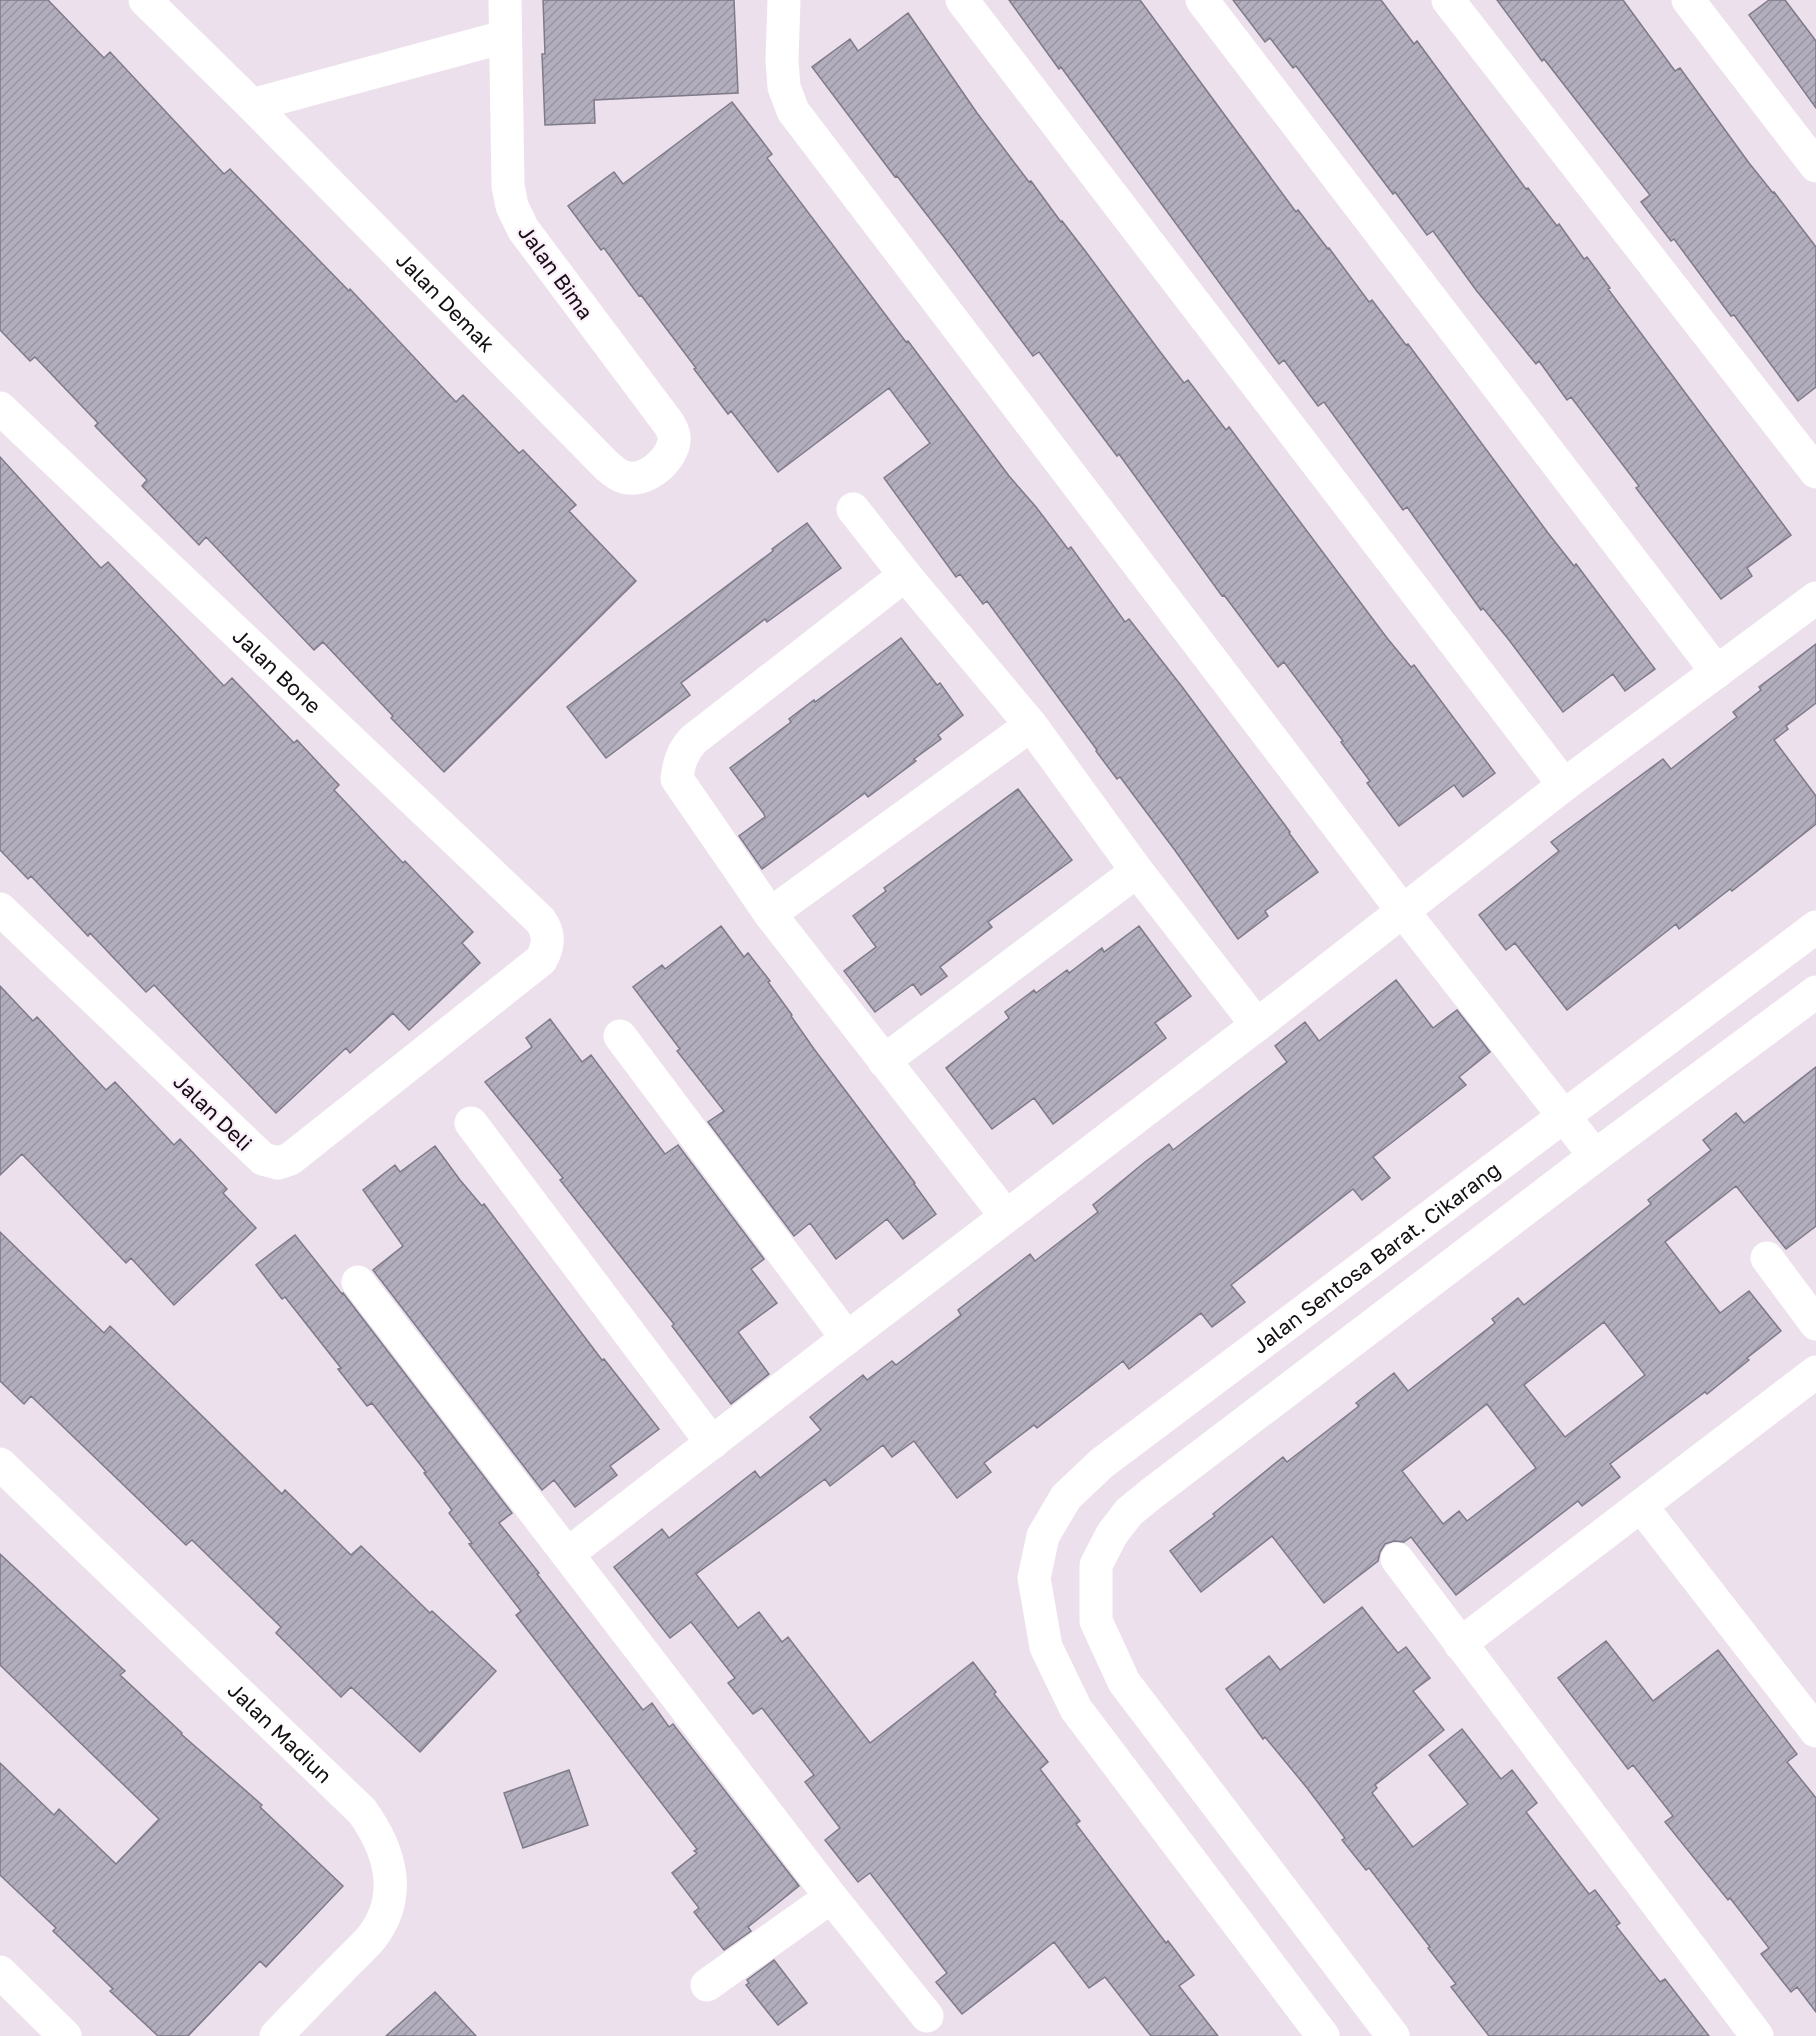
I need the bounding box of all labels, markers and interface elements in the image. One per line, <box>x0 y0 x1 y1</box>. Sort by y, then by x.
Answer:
street label: Jalan Bima <box>513 220 599 324</box>
street label: Jalan Demak <box>391 247 500 357</box>
street label: Jalan Bone <box>228 623 327 719</box>
street label: Jalan Deli <box>168 1068 258 1156</box>
street label: Jalan Sentosa Barat. Cikarang <box>1247 1156 1505 1359</box>
street label: Jalan Madiun <box>223 1677 338 1788</box>

